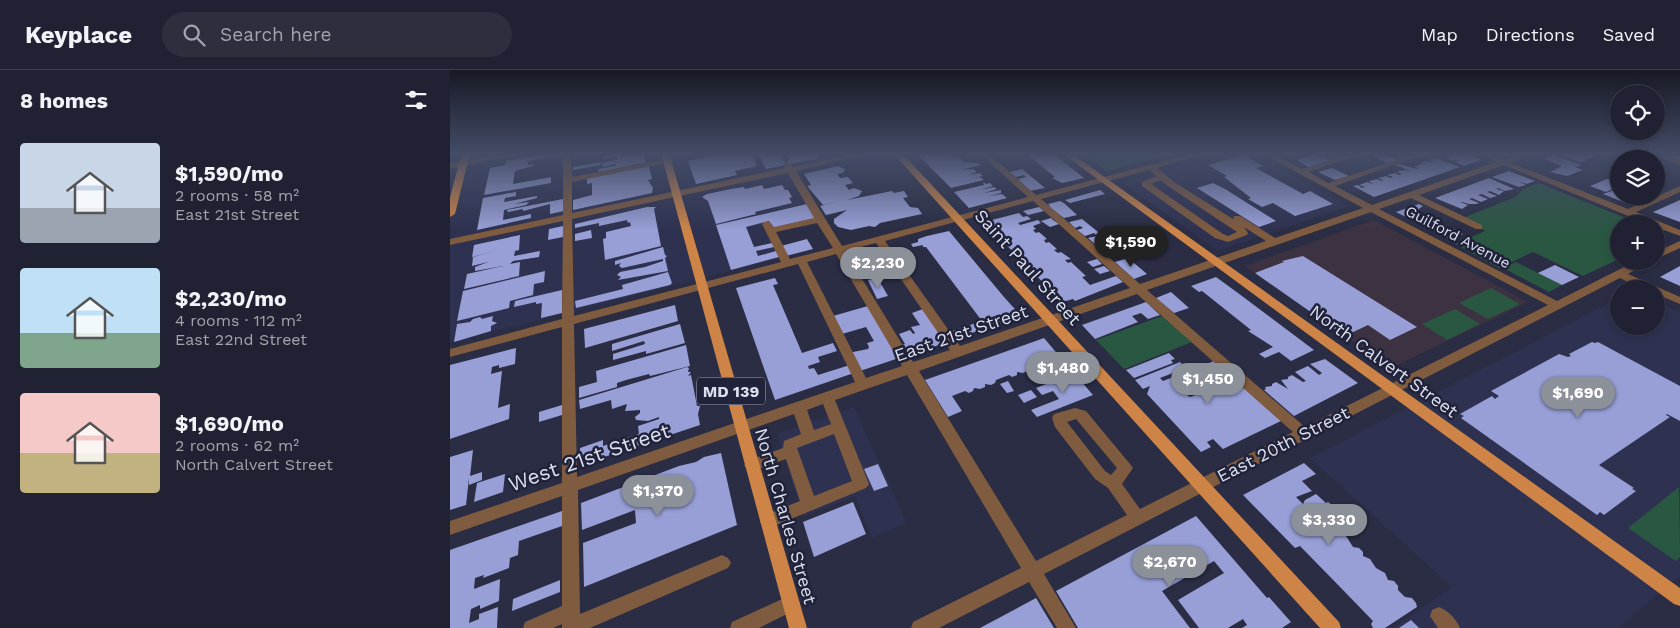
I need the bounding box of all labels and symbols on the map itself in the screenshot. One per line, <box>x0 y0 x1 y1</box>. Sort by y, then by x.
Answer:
street label: Guilford Avenue <box>1402 202 1514 272</box>
street label: Saint Paul Street <box>971 205 1086 330</box>
pin: $1,590 <box>1090 226 1172 268</box>
pin: $2,230 <box>837 246 919 289</box>
street label: East 21st Street <box>892 300 1031 366</box>
street label: North Calvert Street <box>1306 300 1462 422</box>
pin: $1,480 <box>1022 352 1104 394</box>
pin: $1,450 <box>1167 362 1249 405</box>
pin: $1,690 <box>1537 376 1619 419</box>
road number: MD 139 <box>697 378 765 404</box>
street label: East 20th Street <box>1213 401 1353 486</box>
street label: West 21st Street <box>505 418 673 496</box>
street label: North Charles Street <box>751 426 821 607</box>
pin: $1,370 <box>617 474 699 517</box>
pin: $3,330 <box>1288 504 1370 546</box>
pin: $2,670 <box>1129 546 1211 588</box>

